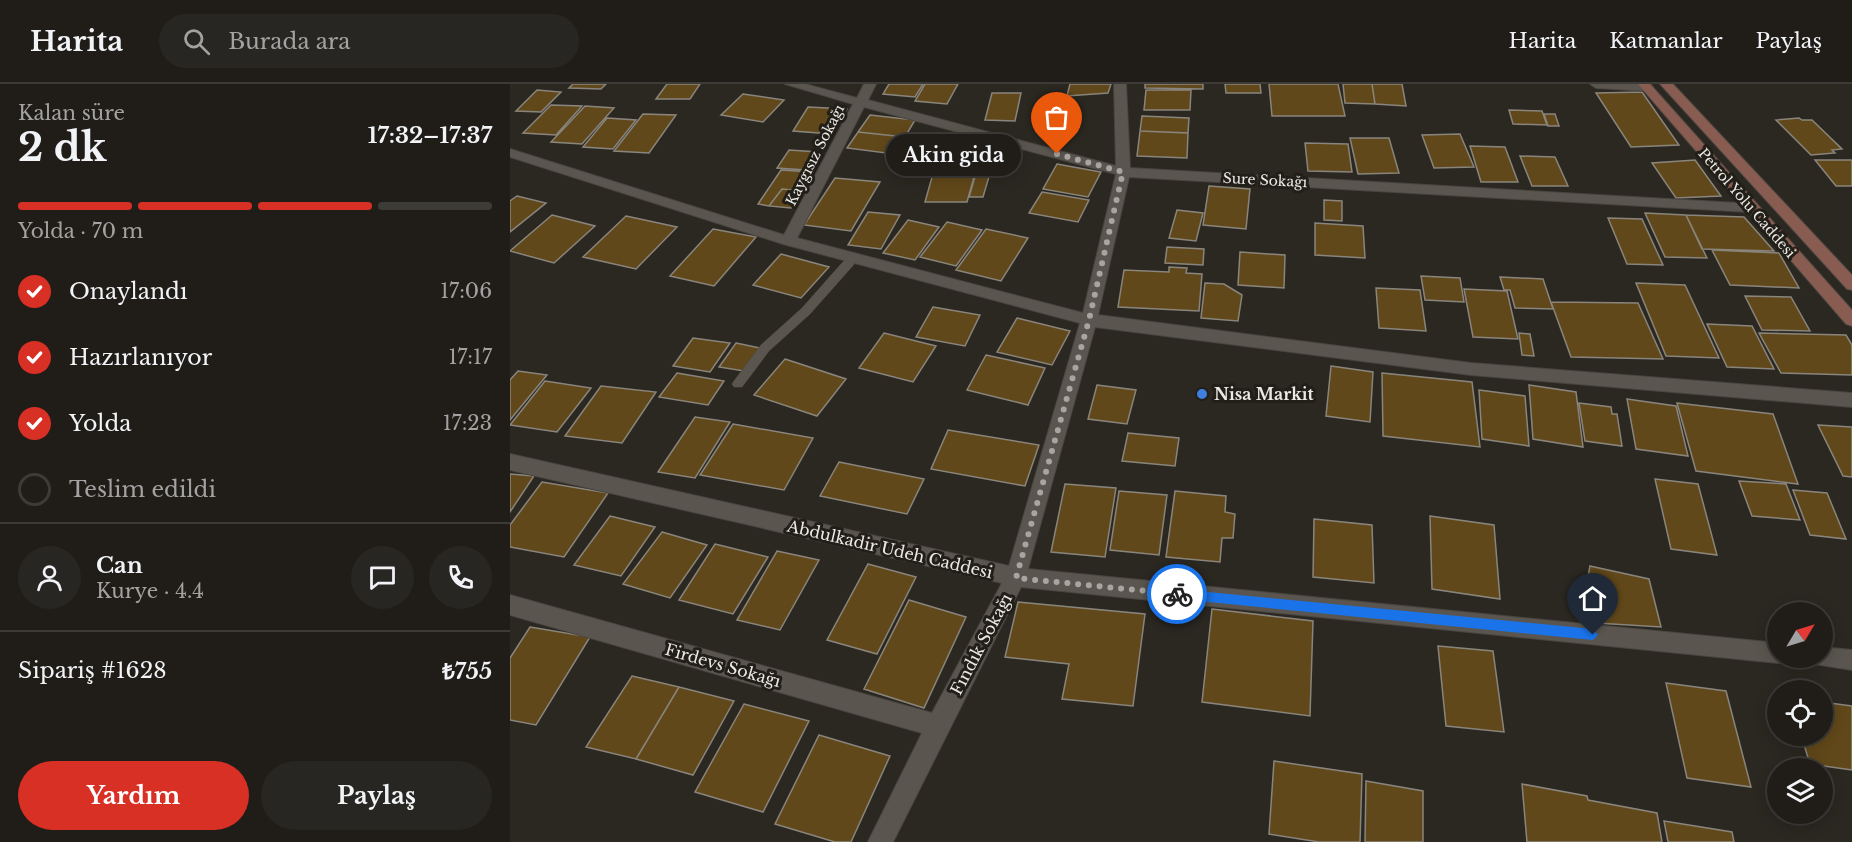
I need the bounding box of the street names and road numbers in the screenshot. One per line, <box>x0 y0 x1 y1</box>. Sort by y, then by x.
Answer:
street label: Kaygısız Sokağı <box>782 101 848 209</box>
street label: Petrol Yolu Caddesi <box>1695 145 1800 262</box>
street label: Sure Sokağı <box>1222 169 1308 191</box>
street label: Abdulkadir Udeh Caddesi <box>784 515 995 583</box>
street label: Fındık Sokağı <box>946 589 1016 698</box>
street label: Firdevs Sokağı <box>663 639 784 691</box>

